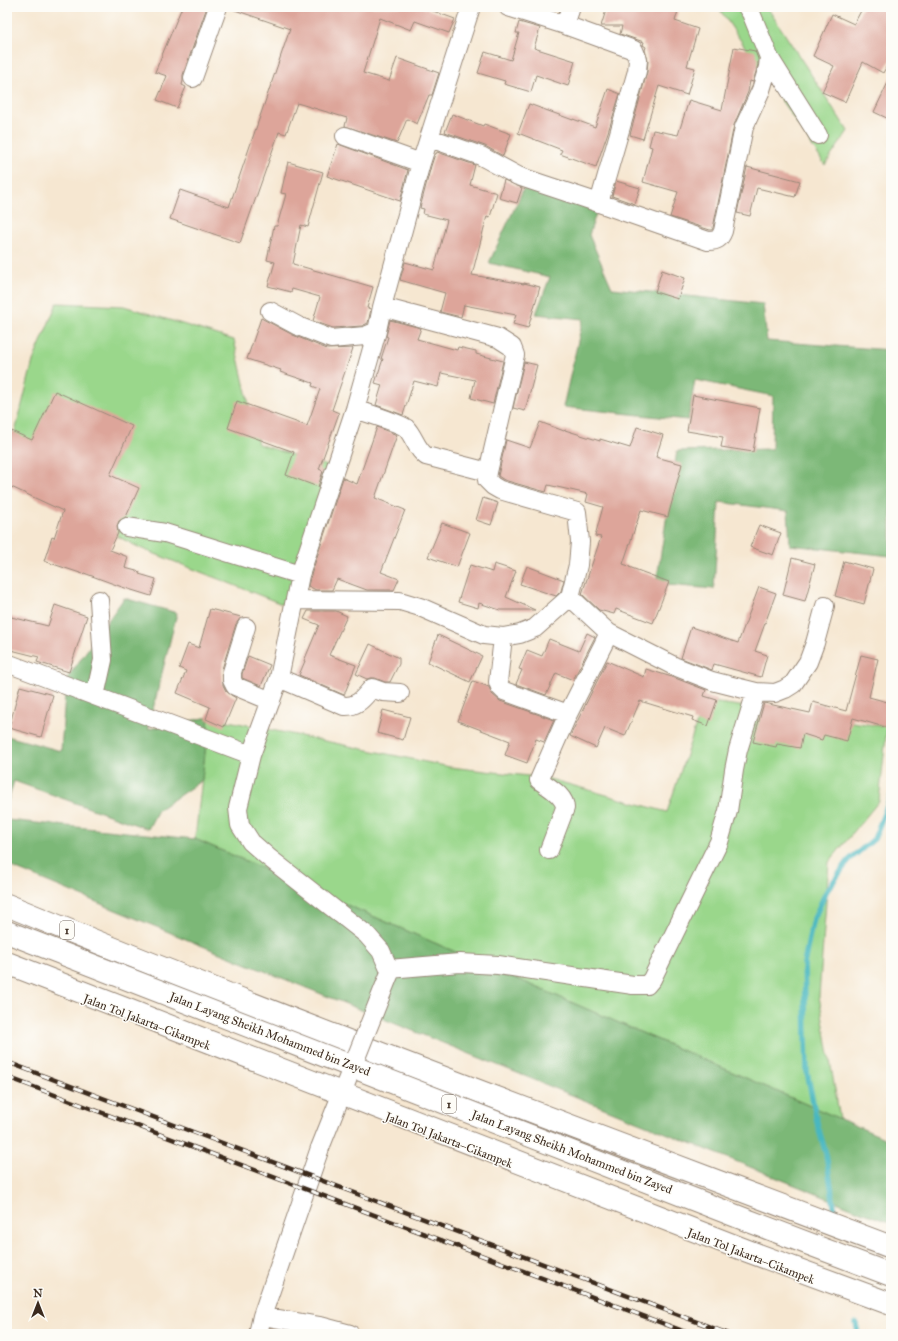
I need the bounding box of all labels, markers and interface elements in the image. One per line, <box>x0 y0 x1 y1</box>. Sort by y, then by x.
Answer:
road number: 1 <box>60 921 74 939</box>
street label: Jalan Layang Sheikh Mohammed bin Zayed <box>166 988 372 1080</box>
street label: Jalan Tol Jakarta–Cikampek <box>79 991 213 1054</box>
road number: 1 <box>442 1095 456 1113</box>
street label: Jalan Layang Sheikh Mohammed bin Zayed <box>468 1106 674 1198</box>
street label: Jalan Tol Jakarta–Cikampek <box>381 1109 515 1172</box>
street label: Jalan Tol Jakarta–Cikampek <box>683 1225 817 1288</box>
north arrow <box>18 1283 58 1323</box>
text: N <box>33 1287 43 1300</box>

